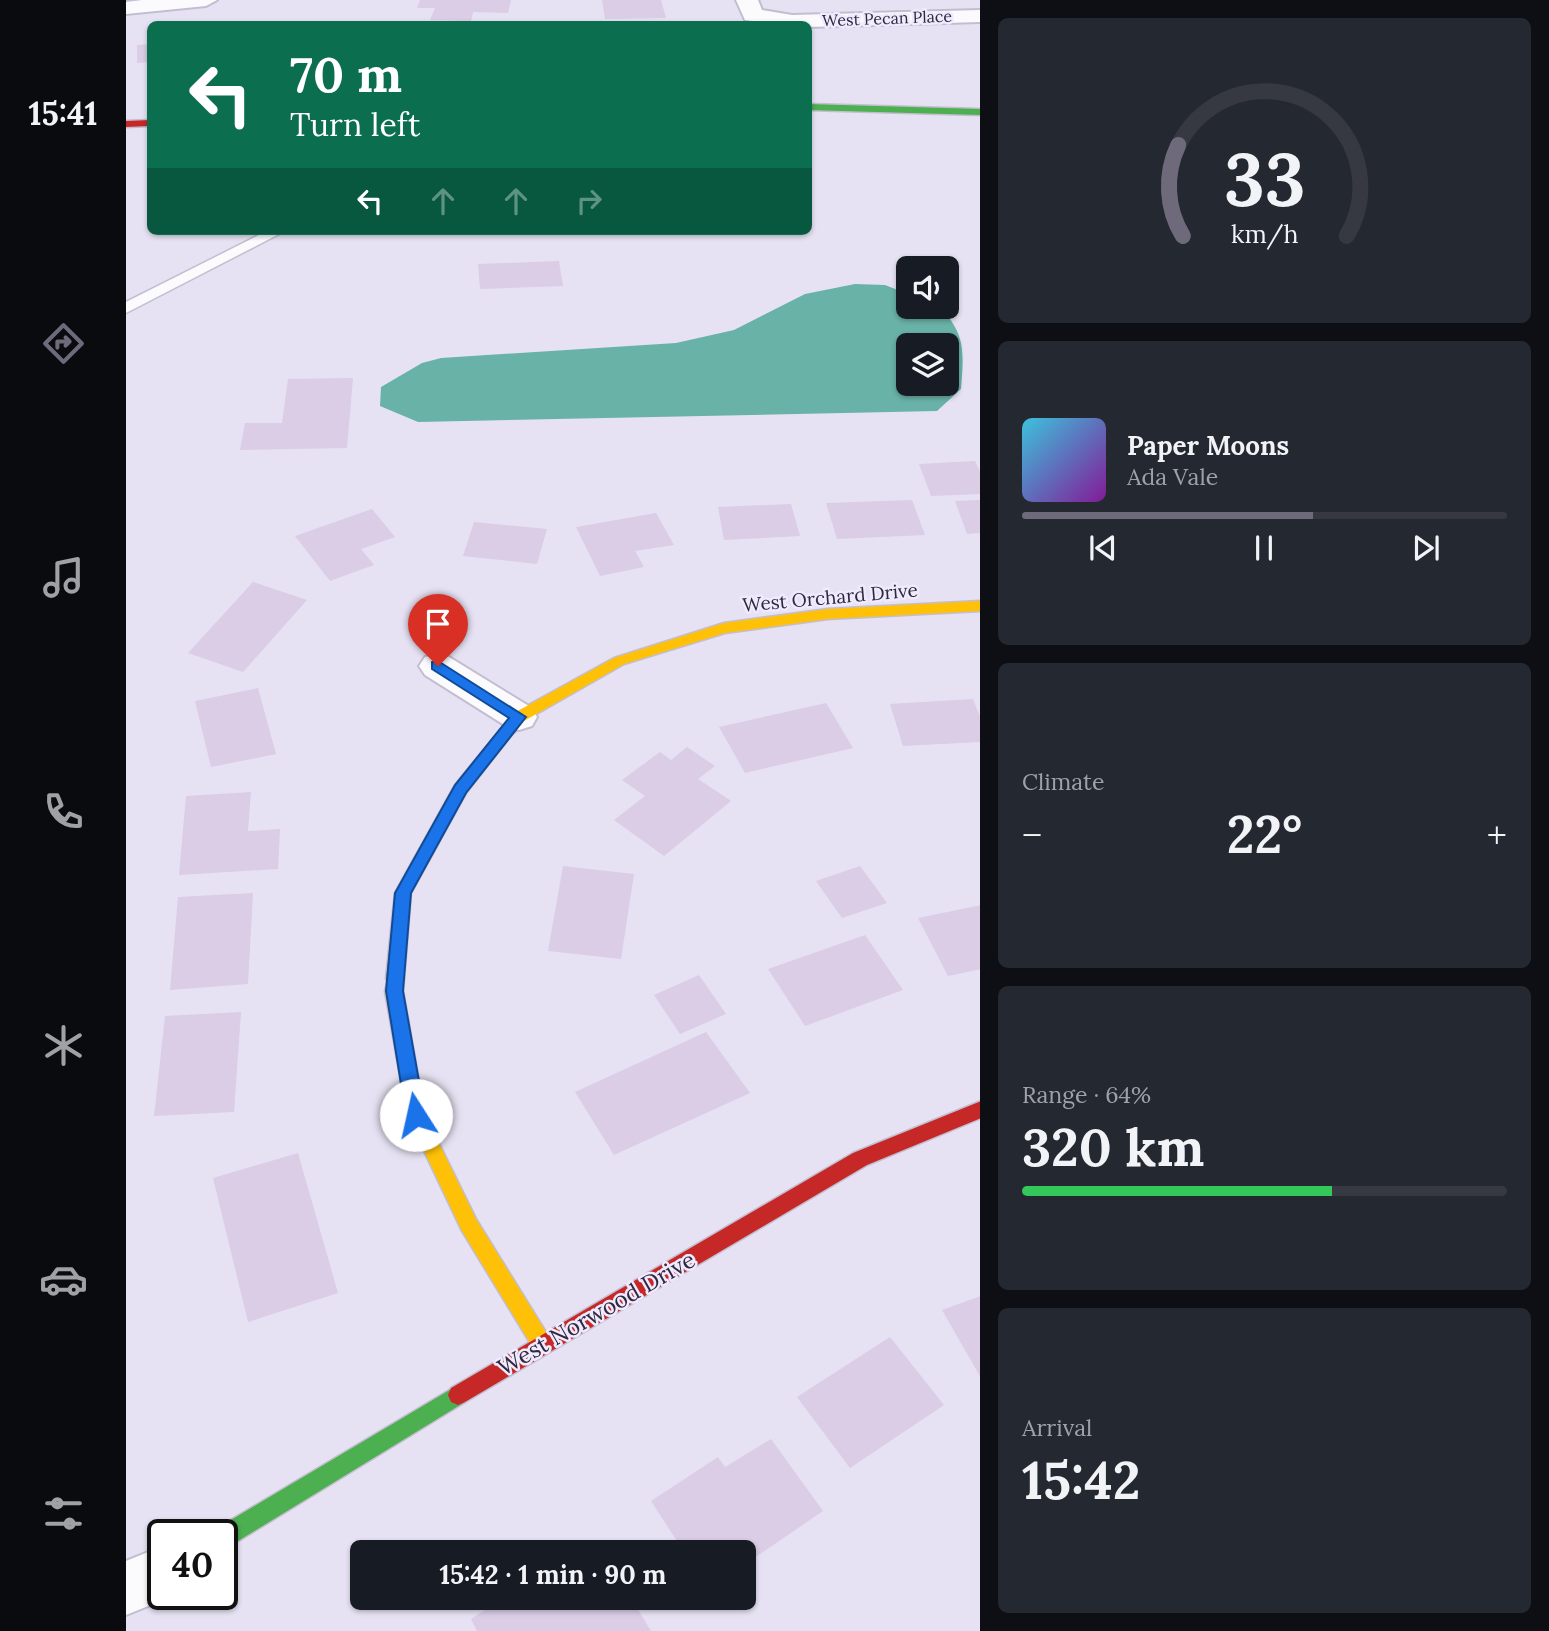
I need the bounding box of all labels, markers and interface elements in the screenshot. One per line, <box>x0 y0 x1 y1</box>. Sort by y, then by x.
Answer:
street label: West Pecan Place <box>822 6 953 30</box>
text: 70 m <box>290 43 402 105</box>
icon: left <box>175 49 266 140</box>
text: 15:41 <box>29 93 97 134</box>
text: Turn left <box>290 104 420 145</box>
text: 33 <box>1224 134 1305 227</box>
icon: left <box>351 182 389 220</box>
icon: ahead <box>424 182 462 220</box>
icon: ahead <box>497 182 535 220</box>
icon: right <box>570 182 608 220</box>
text: km/h <box>1231 218 1298 250</box>
map controls <box>896 256 959 396</box>
button: sound <box>896 256 959 319</box>
icon: directions <box>39 319 88 368</box>
button: layers <box>896 333 959 396</box>
text: Paper Moons <box>1127 429 1289 462</box>
text: Ada Vale <box>1127 462 1218 491</box>
icon: previous <box>1084 529 1122 567</box>
icon: pause <box>1245 529 1283 567</box>
icon: next <box>1407 529 1445 567</box>
icon: music <box>39 553 88 602</box>
street label: West Orchard Drive <box>741 577 919 617</box>
pin <box>408 594 468 666</box>
icon: arrive <box>419 605 457 643</box>
text: Climate <box>1022 767 1104 796</box>
icon: phone <box>39 787 88 836</box>
text: 22° <box>1227 801 1302 867</box>
text: − <box>1022 811 1042 859</box>
text: + <box>1487 811 1507 859</box>
icon: climate <box>39 1021 88 1070</box>
position arrow <box>379 1078 453 1152</box>
text: Range · 64% <box>1022 1080 1151 1109</box>
text: 320 km <box>1022 1114 1204 1180</box>
street label: West Norwood Drive <box>492 1245 700 1381</box>
icon: car <box>39 1255 88 1304</box>
text: Arrival <box>1022 1413 1092 1442</box>
text: 15:42 <box>1022 1447 1140 1513</box>
icon: filters <box>39 1489 88 1538</box>
speed limit sign: 40 <box>147 1519 238 1610</box>
text: 15:42 · 1 min · 90 m <box>440 1558 666 1591</box>

